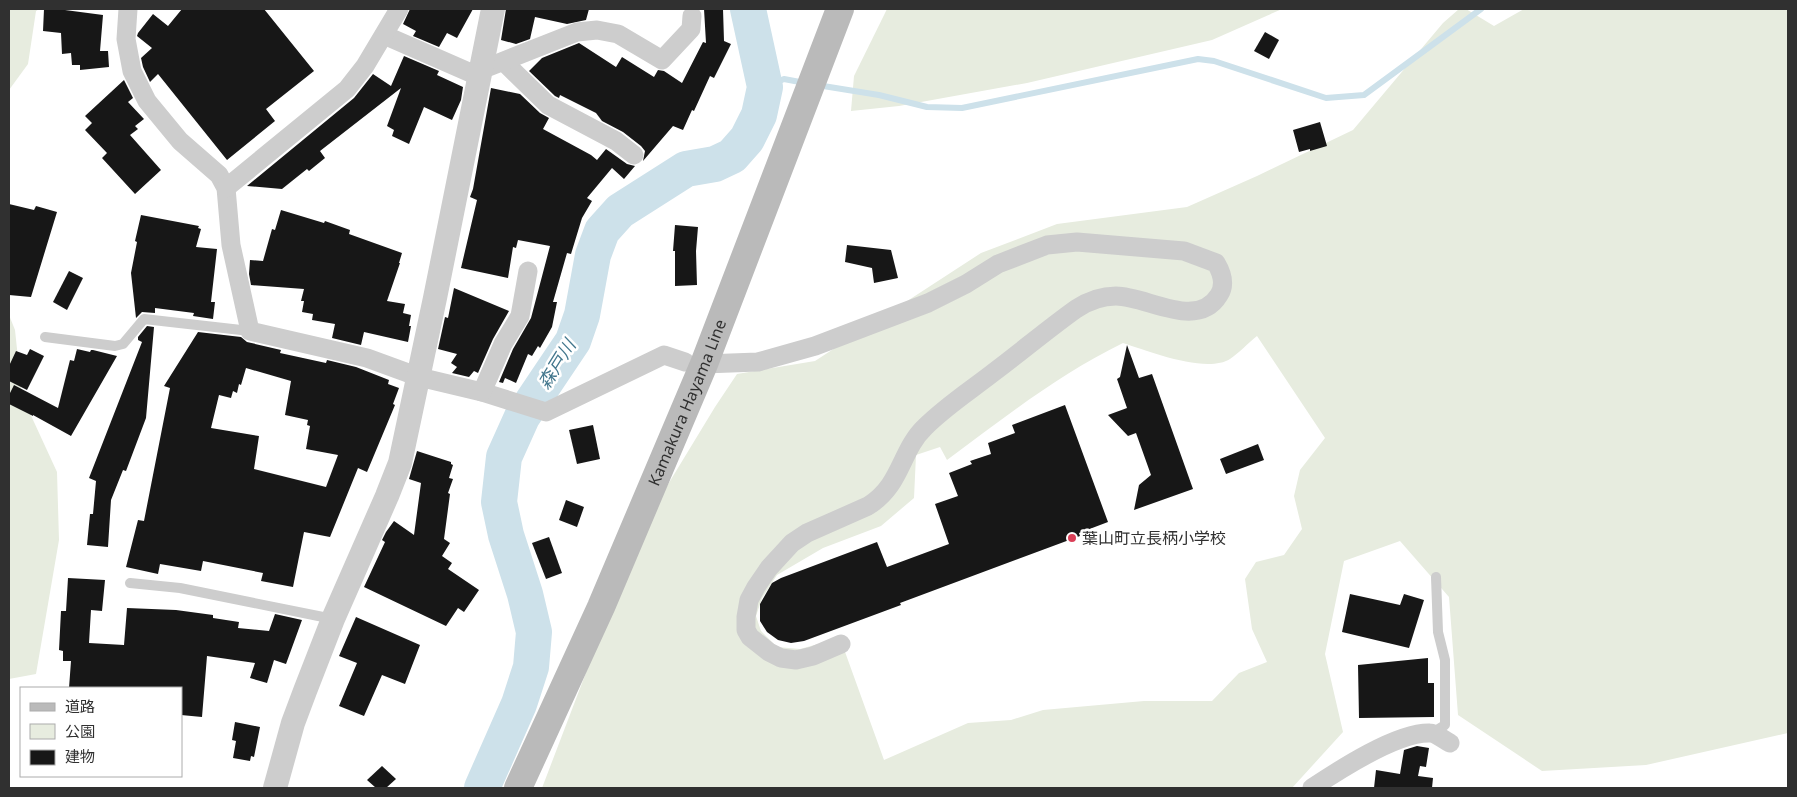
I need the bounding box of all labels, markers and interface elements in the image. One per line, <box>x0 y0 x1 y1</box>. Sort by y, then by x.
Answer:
street label: Kamakura Hayama Line <box>643 316 731 489</box>
water label: 森戸川 <box>532 333 582 393</box>
place label: 葉山町立長柄小学校 <box>1082 527 1226 549</box>
marker: 葉山町立長柄小学校 <box>1066 532 1078 544</box>
legend <box>20 687 182 777</box>
text: 道路 <box>65 696 95 716</box>
text: 公園 <box>65 721 95 741</box>
text: 建物 <box>65 746 95 766</box>

